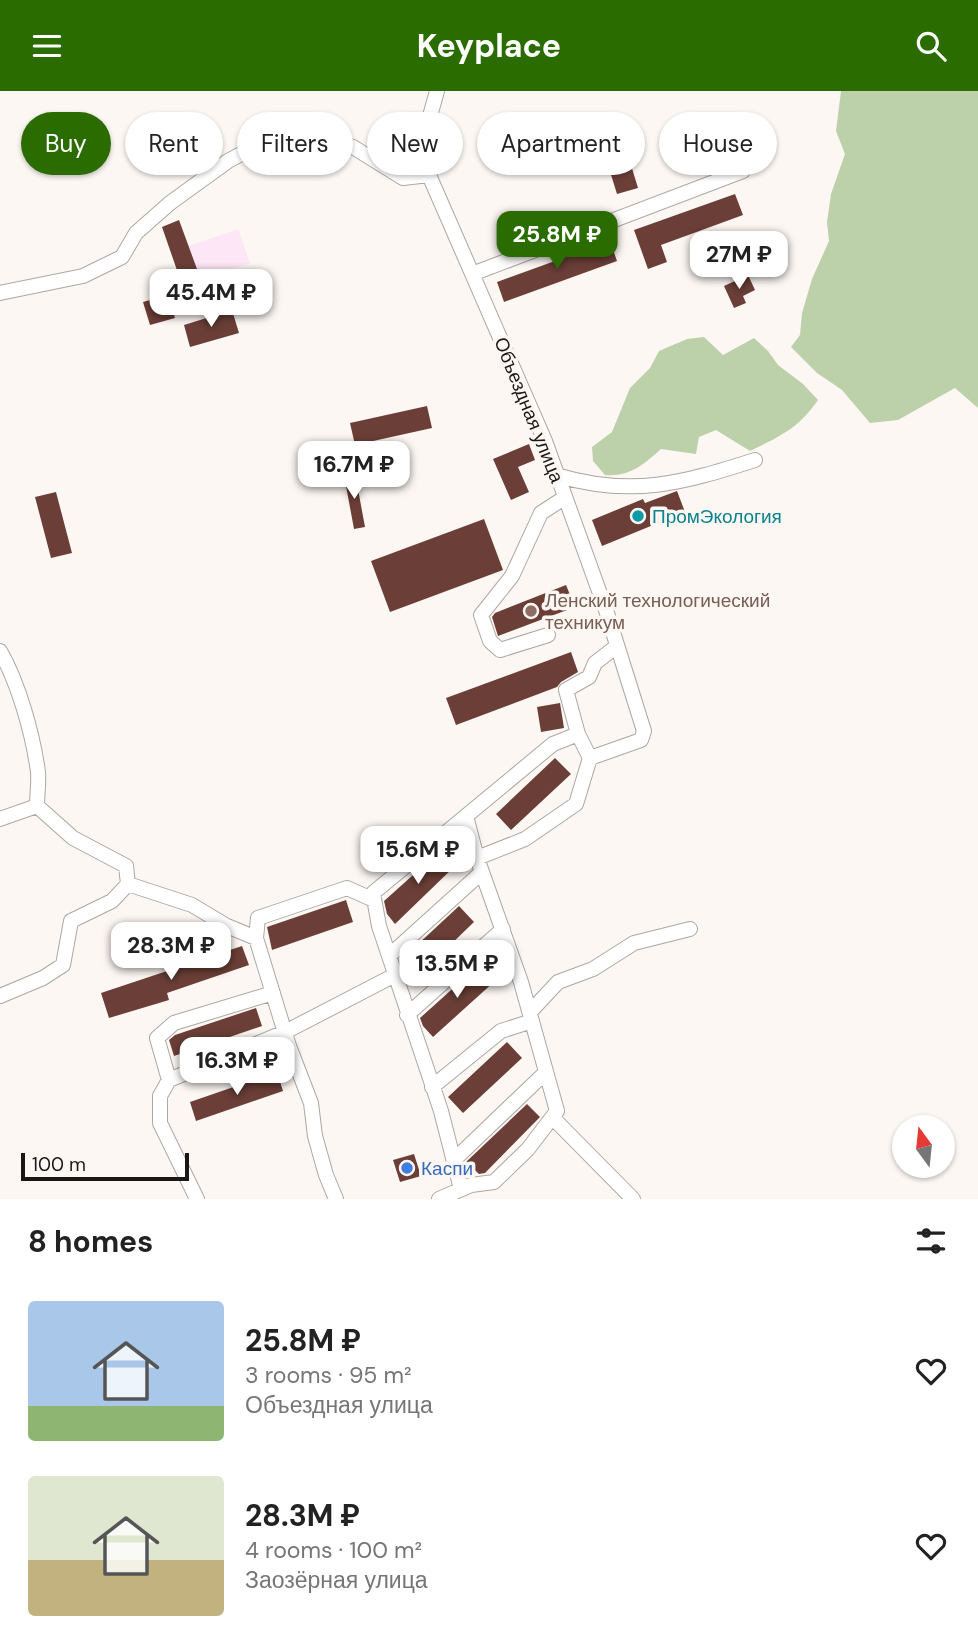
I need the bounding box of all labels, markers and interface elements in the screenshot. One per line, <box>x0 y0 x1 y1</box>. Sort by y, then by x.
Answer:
text: Keyplace <box>417 25 561 67</box>
icon: menu <box>28 27 66 65</box>
icon: search <box>912 27 950 65</box>
chip: Buy <box>21 112 111 175</box>
chip: Rent <box>125 112 223 175</box>
chip: Filters <box>237 112 353 175</box>
chip: New <box>367 112 463 175</box>
chip: Apartment <box>477 112 645 175</box>
chip: House <box>659 112 777 175</box>
pin: 25.8M ₽ <box>492 211 622 271</box>
text: 25.8M ₽ <box>513 219 601 249</box>
pin: 27M ₽ <box>690 231 788 291</box>
text: 27M ₽ <box>706 239 772 269</box>
pin: 45.4M ₽ <box>146 269 276 329</box>
text: 45.4M ₽ <box>166 277 256 307</box>
street label: Объездная улица <box>488 333 570 487</box>
pin: 16.7M ₽ <box>289 441 419 501</box>
text: 16.7M ₽ <box>314 449 394 479</box>
place label: ПромЭкология <box>652 504 782 529</box>
marker: ПромЭкология <box>630 508 646 524</box>
place label: Ленский технологический техникум <box>545 588 770 635</box>
marker: Ленский технологический техникум <box>523 603 539 619</box>
pin: 15.6M ₽ <box>353 827 483 886</box>
text: 15.6M ₽ <box>376 834 460 864</box>
pin: 28.3M ₽ <box>106 923 236 982</box>
text: 28.3M ₽ <box>127 930 215 960</box>
pin: 13.5M ₽ <box>392 941 522 1000</box>
text: 13.5M ₽ <box>415 948 499 978</box>
pin: 16.3M ₽ <box>172 1037 302 1097</box>
text: 16.3M ₽ <box>196 1045 278 1075</box>
north arrow <box>892 1115 956 1178</box>
map controls <box>892 1115 955 1178</box>
scale bar <box>21 1150 189 1182</box>
text: 100 m <box>32 1152 86 1177</box>
place label: Каспи <box>421 1156 473 1181</box>
marker: Каспи <box>399 1160 415 1176</box>
text: 8 homes <box>28 1222 153 1261</box>
icon: filters <box>912 1222 950 1260</box>
text: 25.8M ₽ <box>245 1321 361 1360</box>
icon: home <box>84 1329 168 1413</box>
icon: heart <box>912 1352 950 1390</box>
text: 3 rooms · 95 m² <box>245 1360 412 1390</box>
text: Объездная улица <box>245 1390 433 1420</box>
text: 28.3M ₽ <box>245 1496 360 1535</box>
icon: home <box>84 1504 168 1588</box>
icon: heart <box>912 1527 950 1565</box>
text: 4 rooms · 100 m² <box>245 1535 422 1565</box>
text: Заозёрная улица <box>245 1565 428 1595</box>

